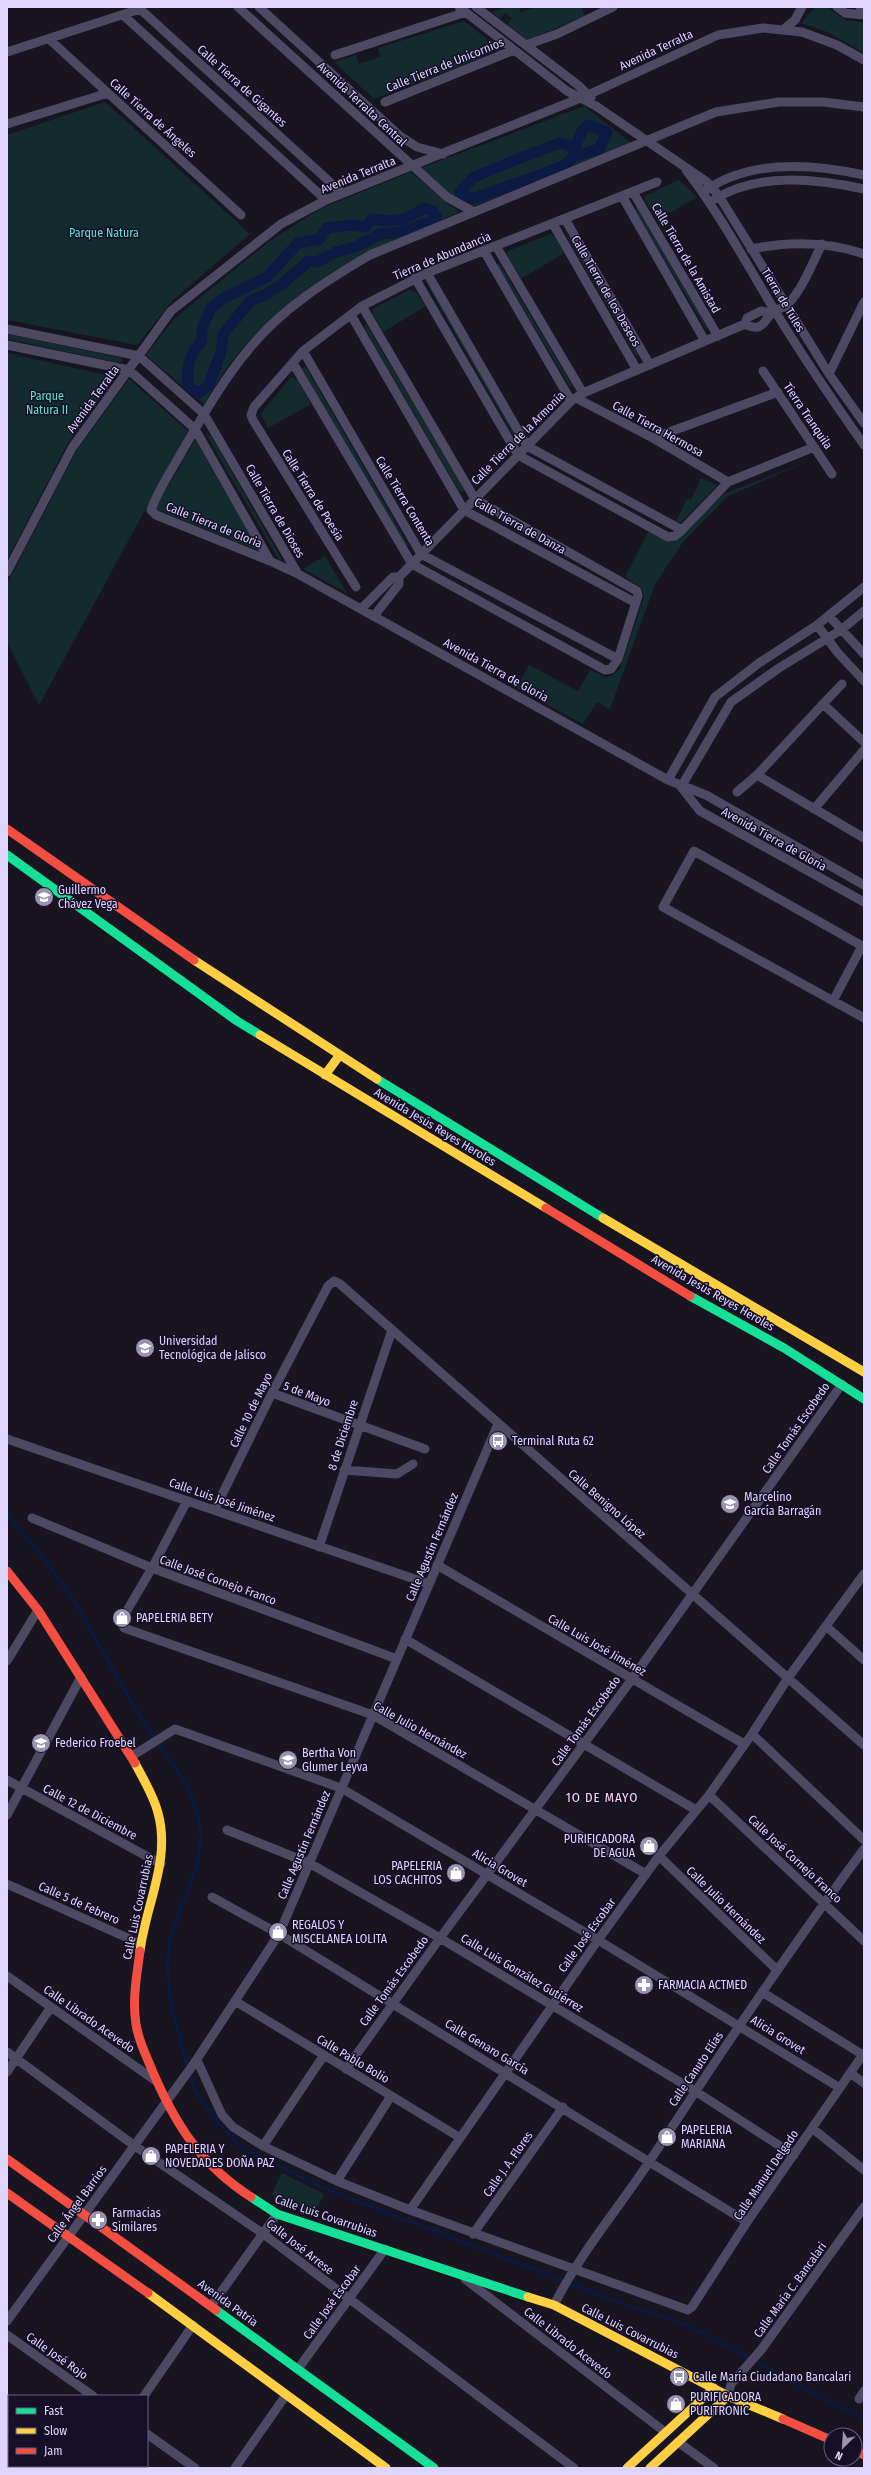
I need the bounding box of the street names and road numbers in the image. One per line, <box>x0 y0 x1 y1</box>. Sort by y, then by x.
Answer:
street label: Avenida Terralta <box>617 27 695 73</box>
street label: Calle Tierra de Unicornios <box>384 35 506 95</box>
street label: Calle Tierra de Gigantes <box>194 42 290 130</box>
street label: Avenida Terralta Central <box>314 59 410 149</box>
street label: Calle Tierra de Ángeles <box>107 75 200 160</box>
street label: Avenida Terralta <box>319 154 398 196</box>
street label: Calle Tierra de la Amistad <box>649 200 723 316</box>
street label: Tierra de Abundancia <box>391 229 493 283</box>
street label: Calle Tierra de los Deseos <box>568 233 644 349</box>
street label: Tierra de Tules <box>758 266 808 334</box>
street label: Avenida Terralta <box>64 363 122 435</box>
street label: Tierra Tranquila <box>781 380 835 452</box>
street label: Calle Tierra de la Armonía <box>468 388 568 488</box>
street label: Calle Tierra Hermosa <box>610 398 706 460</box>
street label: Calle Tierra de Poesía <box>279 447 347 543</box>
street label: Calle Tierra Contenta <box>373 454 437 548</box>
street label: Calle Tierra de Dioses <box>243 462 307 560</box>
street label: Calle Tierra de Danza <box>472 495 568 557</box>
street label: Calle Tierra de Gloria <box>164 499 264 551</box>
street label: Avenida Tierra de Gloria <box>441 635 551 705</box>
street label: Avenida Tierra de Gloria <box>719 804 829 874</box>
street label: Avenida Jesús Reyes Heroles <box>372 1085 498 1169</box>
street label: Avenida Jesús Reyes Heroles <box>649 1252 777 1334</box>
street label: Calle 10 de Mayo <box>227 1370 275 1450</box>
street label: 5 de Mayo <box>281 1379 333 1409</box>
street label: Calle Tomás Escobedo <box>759 1380 833 1476</box>
street label: 8 de Diciembre <box>325 1398 361 1472</box>
street label: Calle Benigno López <box>565 1467 649 1542</box>
street label: Calle Luis José Jiménez <box>167 1475 277 1525</box>
street label: Calle Agustín Fernández <box>403 1490 461 1603</box>
street label: Calle José Cornejo Franco <box>158 1552 278 1608</box>
street label: Calle Luis José Jiménez <box>545 1611 649 1679</box>
street label: Calle Tomás Escobedo <box>549 1673 623 1769</box>
street label: Calle Julio Hernández <box>371 1699 469 1762</box>
street label: Calle 12 de Diciembre <box>41 1781 139 1843</box>
street label: Calle Agustín Fernández <box>275 1788 333 1901</box>
street label: Calle José Cornejo Franco <box>745 1812 845 1906</box>
street label: Alicia Grovet <box>470 1846 530 1890</box>
street label: Calle Luis Covarrubias <box>120 1853 156 1961</box>
street label: Calle Julio Hernández <box>684 1864 769 1947</box>
street label: Calle 5 de Febrero <box>36 1879 122 1927</box>
street label: Calle José Escobar <box>555 1894 619 1975</box>
street label: Calle Luis González Gutiérrez <box>458 1931 586 2015</box>
street label: Calle Tomás Escobedo <box>357 1933 431 2029</box>
street label: Calle Librado Acevedo <box>41 1982 137 2056</box>
street label: Alicia Grovet <box>748 2013 808 2057</box>
street label: Calle Genaro García <box>443 2016 532 2078</box>
street label: Calle Canuto Elías <box>666 2029 726 2109</box>
street label: Calle Pablo Bolio <box>314 2032 392 2086</box>
street label: Calle Manuel Delgado <box>731 2127 801 2223</box>
street label: Calle J. A. Flores <box>480 2129 536 2199</box>
street label: Calle Ángel Barrios <box>43 2162 110 2245</box>
street label: Calle Luis Covarrubias <box>273 2192 379 2240</box>
street label: Calle José Arrese <box>264 2216 336 2278</box>
street label: Calle María C. Bancalari <box>751 2240 829 2340</box>
street label: Calle José Escobar <box>300 2261 364 2342</box>
street label: Avenida Patria <box>195 2277 261 2329</box>
street label: Calle Luis Covarrubias <box>579 2300 681 2362</box>
street label: Calle Librado Acevedo <box>521 2304 615 2382</box>
street label: Calle José Rojo <box>23 2330 91 2382</box>

